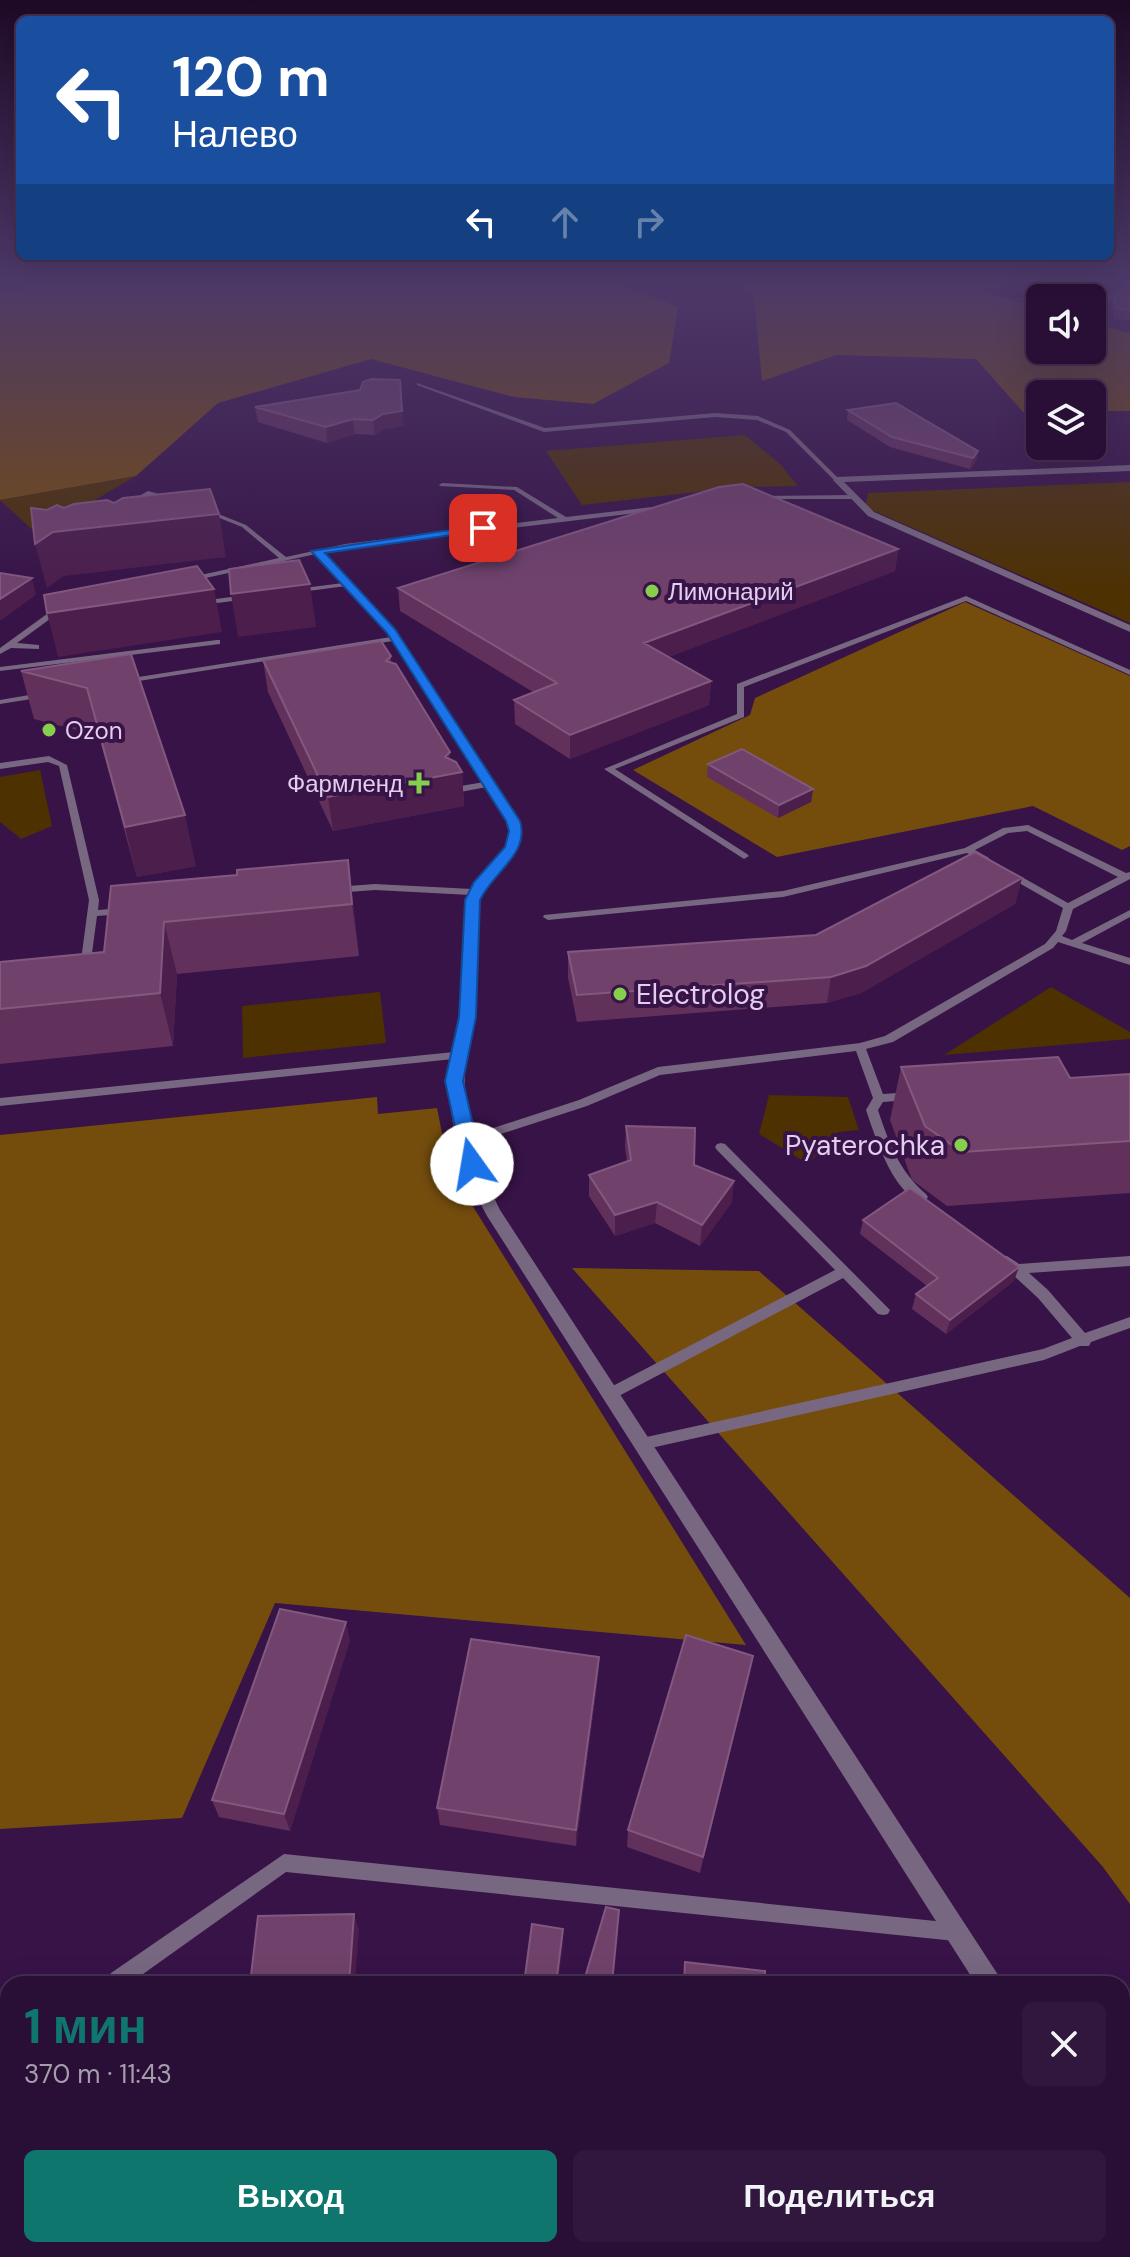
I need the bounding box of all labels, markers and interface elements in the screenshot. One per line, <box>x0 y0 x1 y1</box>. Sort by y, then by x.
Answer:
text: 120 m <box>172 40 330 113</box>
icon: left <box>40 48 144 152</box>
text: Налево <box>172 111 298 158</box>
icon: left <box>459 200 503 244</box>
icon: ahead <box>543 200 587 244</box>
icon: right <box>627 200 671 244</box>
map controls <box>1026 284 1106 460</box>
button: sound <box>1026 284 1106 364</box>
button: layers <box>1026 380 1106 460</box>
pin <box>449 494 517 562</box>
icon: arrive <box>461 506 505 550</box>
place label: Лимонарий <box>668 576 794 607</box>
marker: Лимонарий <box>643 582 661 600</box>
place label: Ozon <box>65 715 123 746</box>
marker: Ozon <box>40 721 58 739</box>
place label: Фармленд <box>287 768 403 799</box>
marker: Фармленд <box>410 774 428 792</box>
place label: Electrolog <box>636 976 765 1013</box>
marker: Electrolog <box>611 985 629 1003</box>
position arrow <box>430 1122 514 1206</box>
place label: Pyaterochka <box>785 1127 945 1164</box>
marker: Pyaterochka <box>952 1136 970 1154</box>
text: 1 мин <box>24 1995 147 2058</box>
button: close <box>1022 2002 1106 2086</box>
text: 370 m · 11:43 <box>24 2057 172 2091</box>
button: Выход <box>24 2150 557 2242</box>
button: Поделиться <box>573 2150 1106 2242</box>

